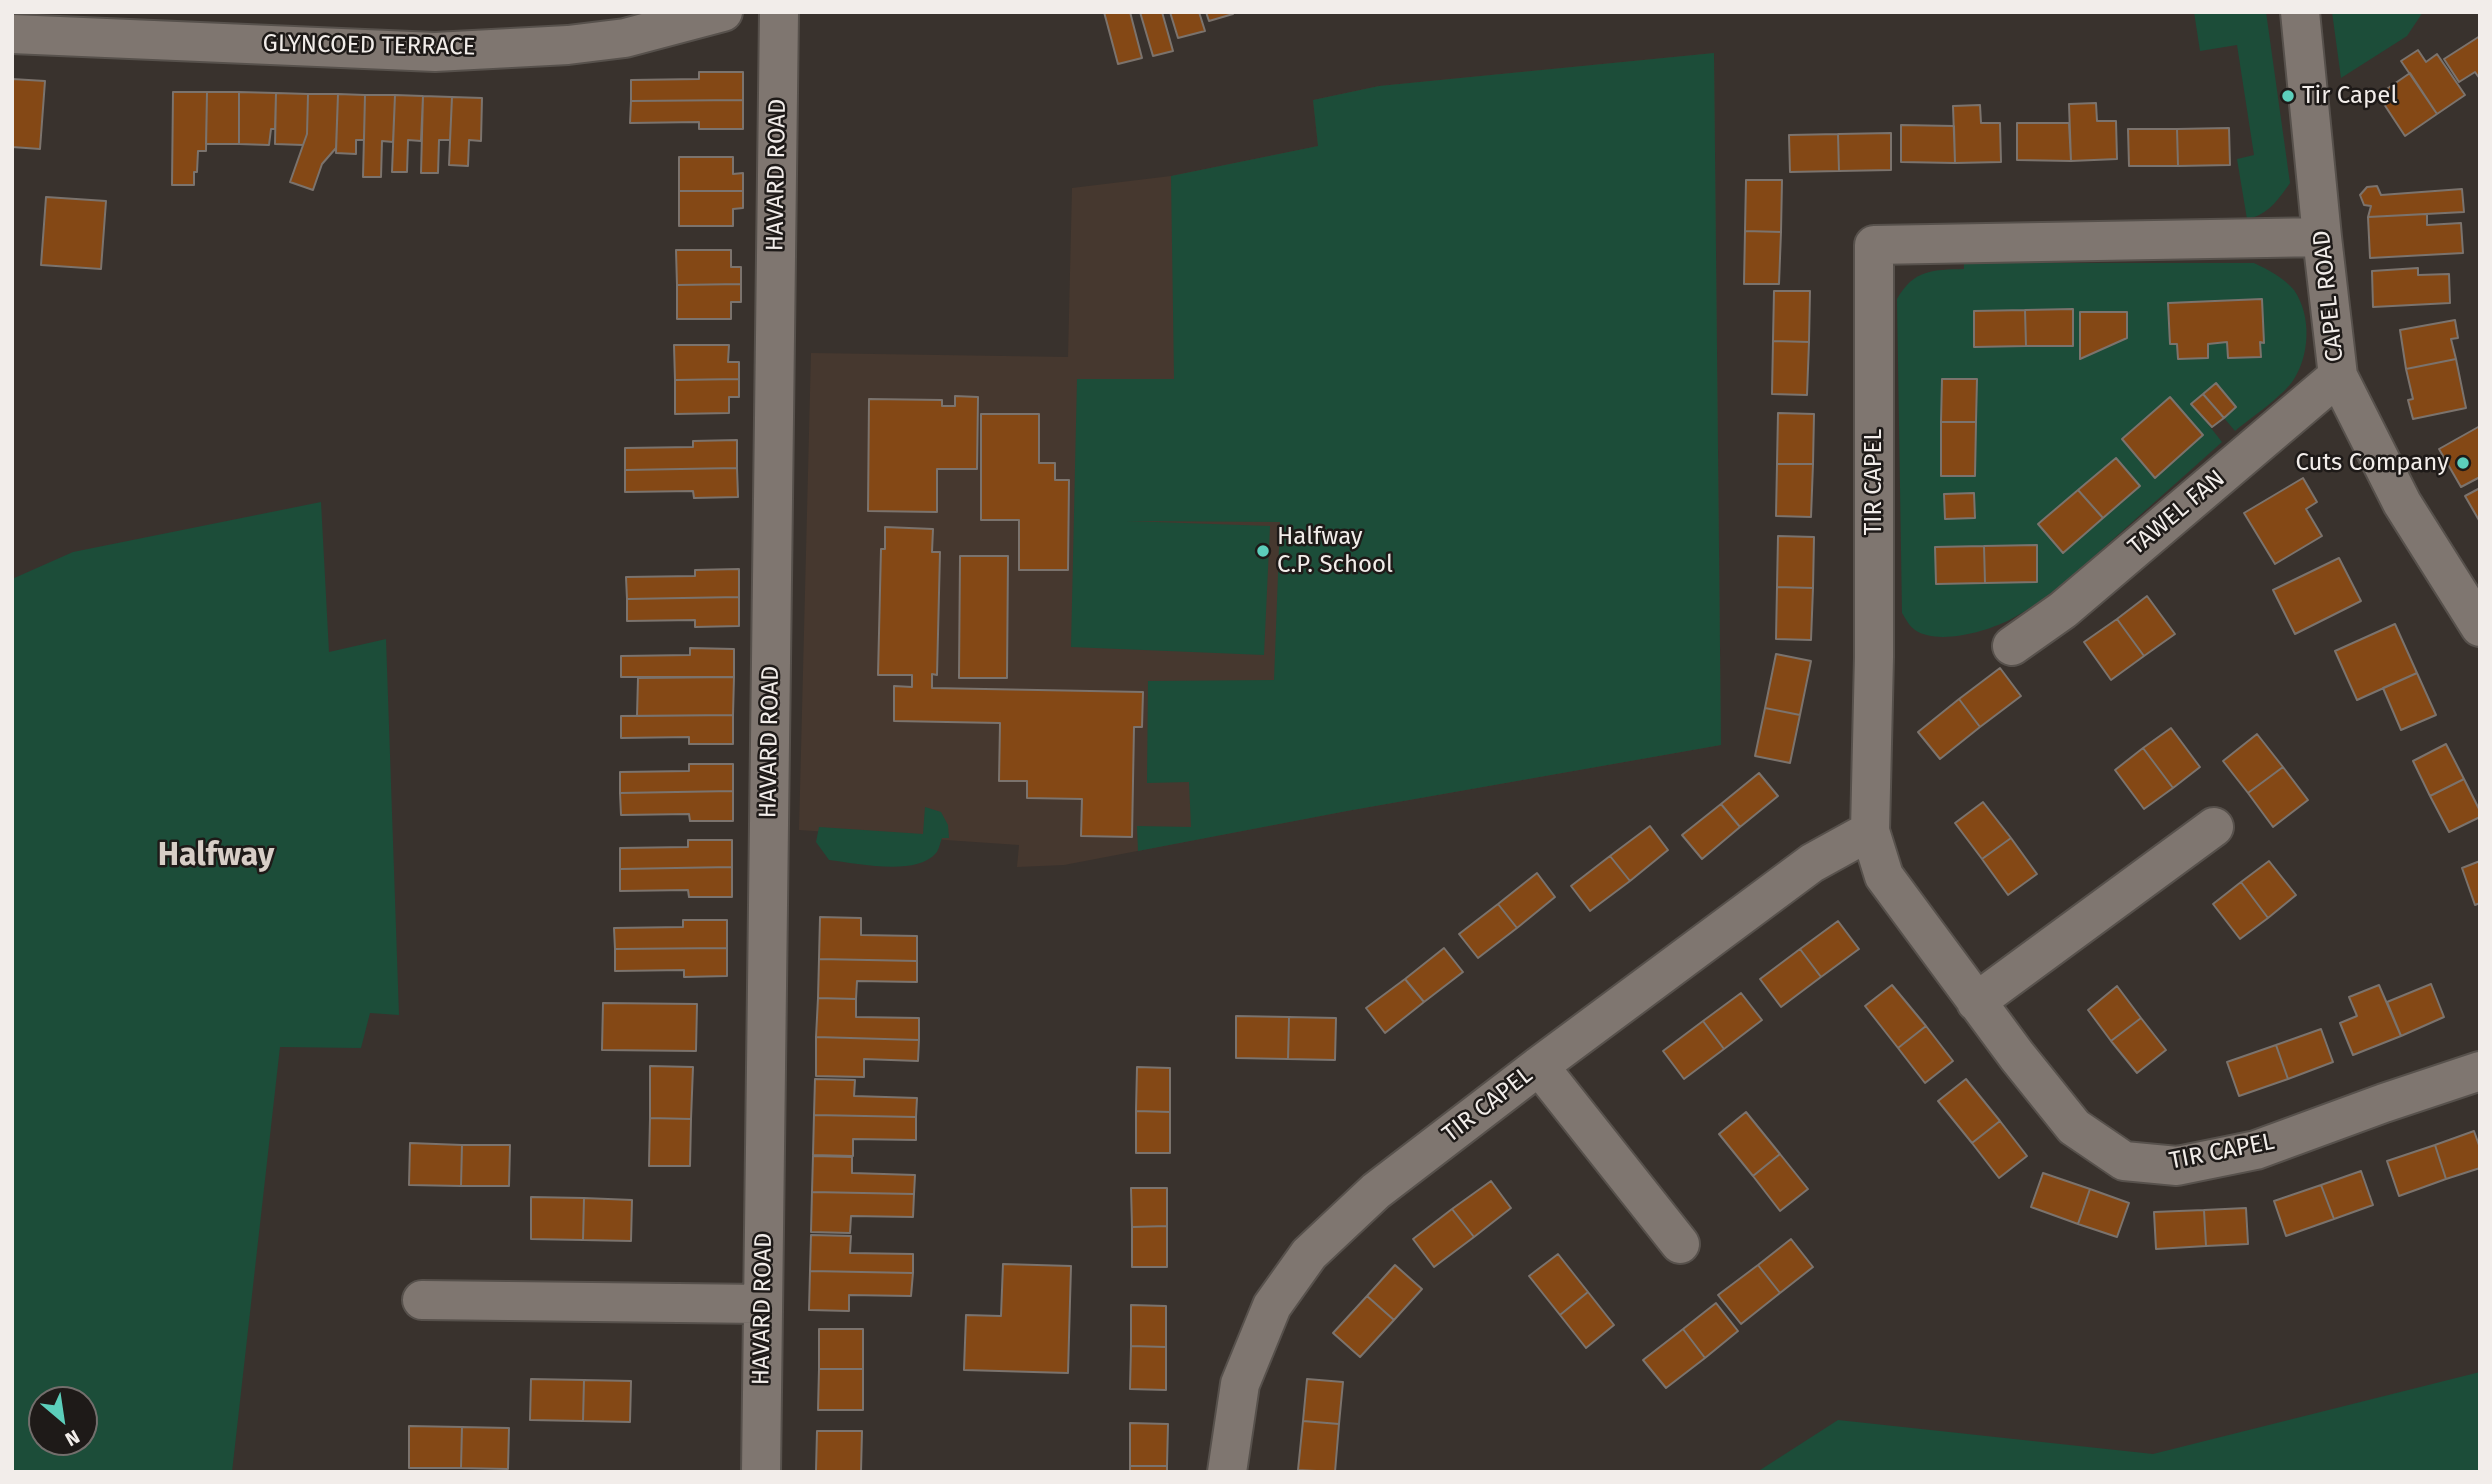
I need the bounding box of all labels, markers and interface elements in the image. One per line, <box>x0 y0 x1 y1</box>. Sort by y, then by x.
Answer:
street label: GLYNCOED TERRACE <box>262 30 476 62</box>
place label: Tir Capel <box>2302 82 2397 110</box>
marker: Tir Capel <box>2280 88 2296 104</box>
street label: HAVARD ROAD <box>761 98 793 252</box>
street label: CAPEL ROAD <box>2308 229 2350 363</box>
street label: TIR CAPEL <box>1860 429 1888 535</box>
place label: Cuts Company <box>2295 449 2449 477</box>
marker: Cuts Company <box>2455 455 2471 471</box>
street label: TAWEL FAN <box>2123 464 2231 562</box>
place label: Halfway C.P. School <box>1277 523 1393 579</box>
marker: Halfway C.P. School <box>1255 543 1271 559</box>
street label: HAVARD ROAD <box>754 665 786 819</box>
district label: Halfway <box>158 837 274 875</box>
street label: TIR CAPEL <box>1437 1061 1539 1149</box>
street label: TIR CAPEL <box>2167 1128 2277 1176</box>
street label: HAVARD ROAD <box>747 1232 779 1386</box>
north arrow <box>28 1386 98 1456</box>
text: N <box>61 1425 84 1451</box>

